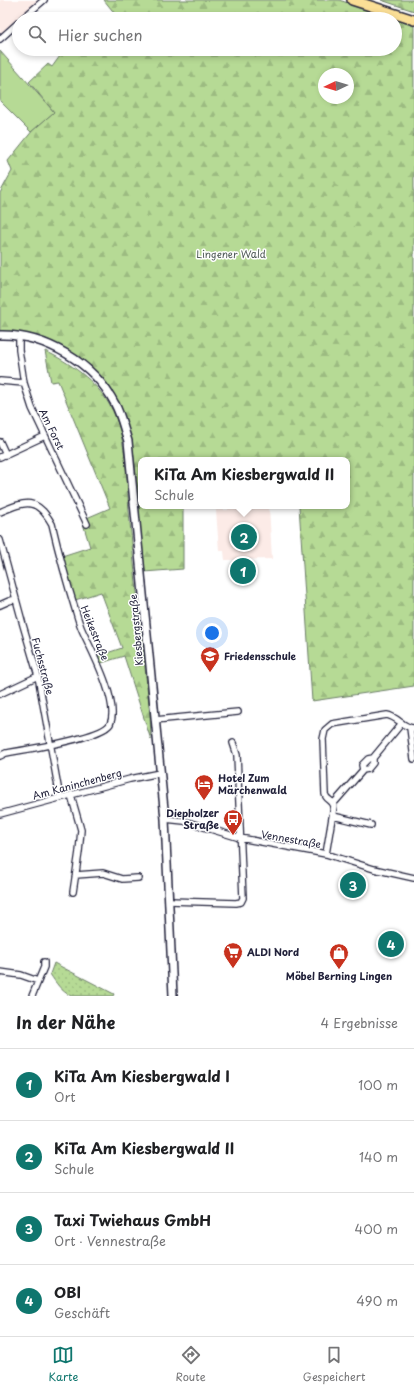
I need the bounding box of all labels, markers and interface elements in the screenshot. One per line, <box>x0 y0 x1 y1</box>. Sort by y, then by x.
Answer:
search box <box>12 12 402 56</box>
icon: search <box>26 23 48 45</box>
text: Hier suchen <box>58 23 143 46</box>
north arrow <box>318 68 354 104</box>
park label: Lingener Wald <box>196 246 266 261</box>
street label: Am Forst <box>36 406 69 452</box>
popup <box>138 457 350 509</box>
text: KiTa Am Kiesbergwald II <box>154 462 334 485</box>
text: Schule <box>154 485 194 504</box>
pin: 2 <box>231 522 257 552</box>
pin: 1 <box>230 556 256 586</box>
street label: Kiesbergstraße <box>125 594 146 666</box>
street label: Heikestraße <box>78 603 113 663</box>
your location <box>202 623 222 643</box>
street label: Fuchsstraße <box>29 636 58 696</box>
school or university icon: Friedensschule <box>199 645 221 673</box>
place label: Friedensschule <box>224 648 297 663</box>
street label: Am Kaninchenberg <box>31 764 123 803</box>
place label: Hotel Zum Märchenwald <box>218 770 287 797</box>
hotel icon: Hotel Zum Märchenwald <box>193 773 215 801</box>
place label: Diepholzer Straße <box>166 805 220 832</box>
bus stop icon: Diepholzer Straße <box>222 808 244 836</box>
street label: Vennestraße <box>260 826 322 851</box>
pin: 3 <box>340 870 366 900</box>
pin: 4 <box>378 929 404 959</box>
supermarket icon: ALDI Nord <box>222 941 244 969</box>
shop icon: Möbel Berning Lingen <box>328 942 350 970</box>
place label: ALDI Nord <box>246 944 299 959</box>
place label: Möbel Berning Lingen <box>286 968 392 983</box>
text: In der Nähe <box>16 1009 115 1035</box>
text: 4 Ergebnisse <box>321 1013 398 1032</box>
text: KiTa Am Kiesbergwald I <box>54 1064 230 1087</box>
text: 1 <box>26 1075 32 1094</box>
text: 100 m <box>358 1075 398 1094</box>
text: Ort <box>54 1087 76 1106</box>
text: KiTa Am Kiesbergwald II <box>54 1136 234 1159</box>
text: 2 <box>24 1147 34 1166</box>
text: 140 m <box>359 1147 398 1166</box>
text: Schule <box>54 1159 94 1178</box>
text: Taxi Twiehaus GmbH <box>54 1208 211 1231</box>
text: 3 <box>25 1219 33 1238</box>
text: 400 m <box>355 1219 398 1238</box>
text: Ort · Vennestraße <box>54 1231 166 1250</box>
text: OBI <box>54 1280 81 1303</box>
text: 4 <box>25 1291 33 1310</box>
text: 490 m <box>356 1291 398 1310</box>
text: Geschäft <box>54 1303 110 1322</box>
tab: Karte <box>49 1344 78 1385</box>
tab: Route <box>176 1344 206 1385</box>
tab: Gespeichert <box>303 1344 365 1385</box>

